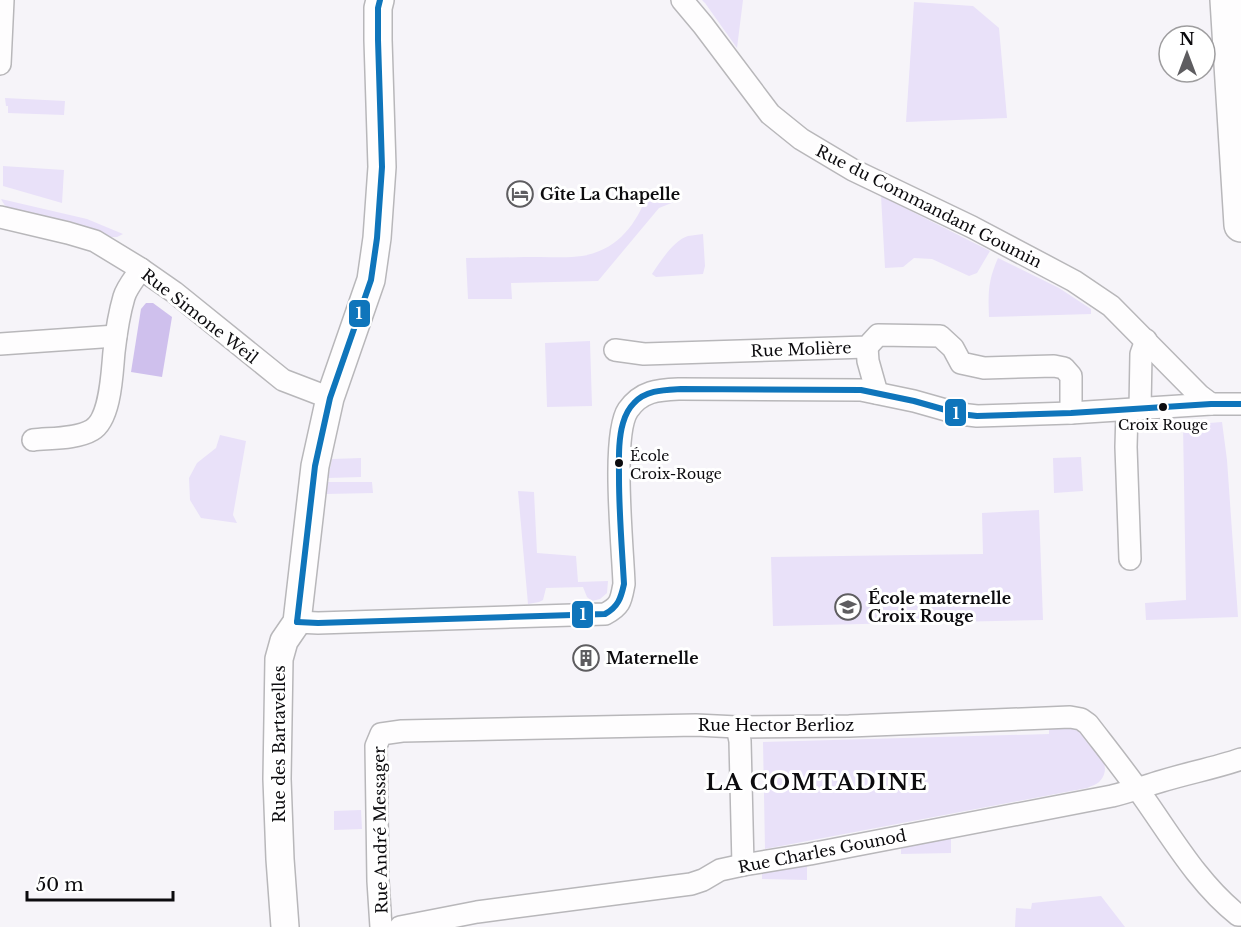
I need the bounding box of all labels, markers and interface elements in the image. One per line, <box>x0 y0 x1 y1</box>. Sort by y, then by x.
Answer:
north arrow <box>1157 24 1217 84</box>
text: N <box>1179 29 1195 49</box>
street label: Rue du Commandant Goumin <box>813 140 1045 272</box>
hotel icon: Gîte La Chapelle <box>505 179 535 209</box>
place label: Gîte La Chapelle <box>540 184 680 204</box>
street label: Rue Simone Weil <box>138 264 262 368</box>
line badge: 1 <box>348 299 371 328</box>
text: 1 <box>356 303 363 323</box>
street label: Rue Molière <box>750 337 852 361</box>
line badge: 1 <box>944 398 967 427</box>
marker: Croix Rouge <box>1157 401 1169 413</box>
text: 1 <box>953 403 960 423</box>
place label: Croix Rouge <box>1118 416 1208 434</box>
place label: École Croix-Rouge <box>630 447 722 483</box>
marker: École Croix-Rouge <box>613 457 625 469</box>
place label: École maternelle Croix Rouge <box>868 588 1011 626</box>
school or university icon: École maternelle Croix Rouge <box>833 592 863 622</box>
line badge: 1 <box>571 600 594 629</box>
text: 1 <box>580 604 587 624</box>
building icon: Maternelle <box>571 643 601 673</box>
place label: Maternelle <box>606 648 699 668</box>
street label: Rue des Bartavelles <box>269 665 289 823</box>
street label: Rue Hector Berlioz <box>698 715 854 735</box>
street label: Rue André Messager <box>369 746 391 914</box>
district label: LA COMTADINE <box>706 769 928 796</box>
street label: Rue Charles Gounod <box>736 825 908 877</box>
scale bar <box>27 864 172 902</box>
text: 50 m <box>36 874 84 896</box>

